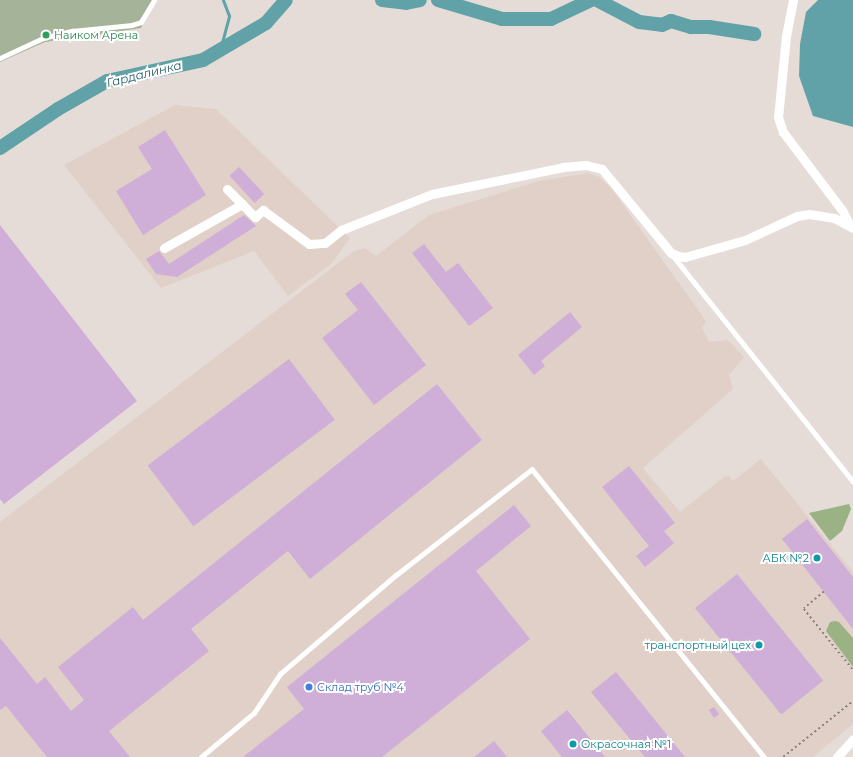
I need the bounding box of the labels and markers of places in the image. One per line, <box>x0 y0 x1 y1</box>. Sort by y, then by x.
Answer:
place label: Наиком Арена <box>54 28 138 42</box>
marker: Наиком Арена <box>41 30 51 40</box>
place label: АБК №2 <box>763 551 809 565</box>
marker: АБК №2 <box>812 553 822 563</box>
place label: транспортный цех <box>645 638 751 652</box>
marker: транспортный цех <box>754 640 764 650</box>
place label: Склад труб №4 <box>317 680 404 694</box>
marker: Склад труб №4 <box>304 682 314 692</box>
place label: Окрасочная №1 <box>581 737 671 751</box>
marker: Окрасочная №1 <box>568 739 578 749</box>

